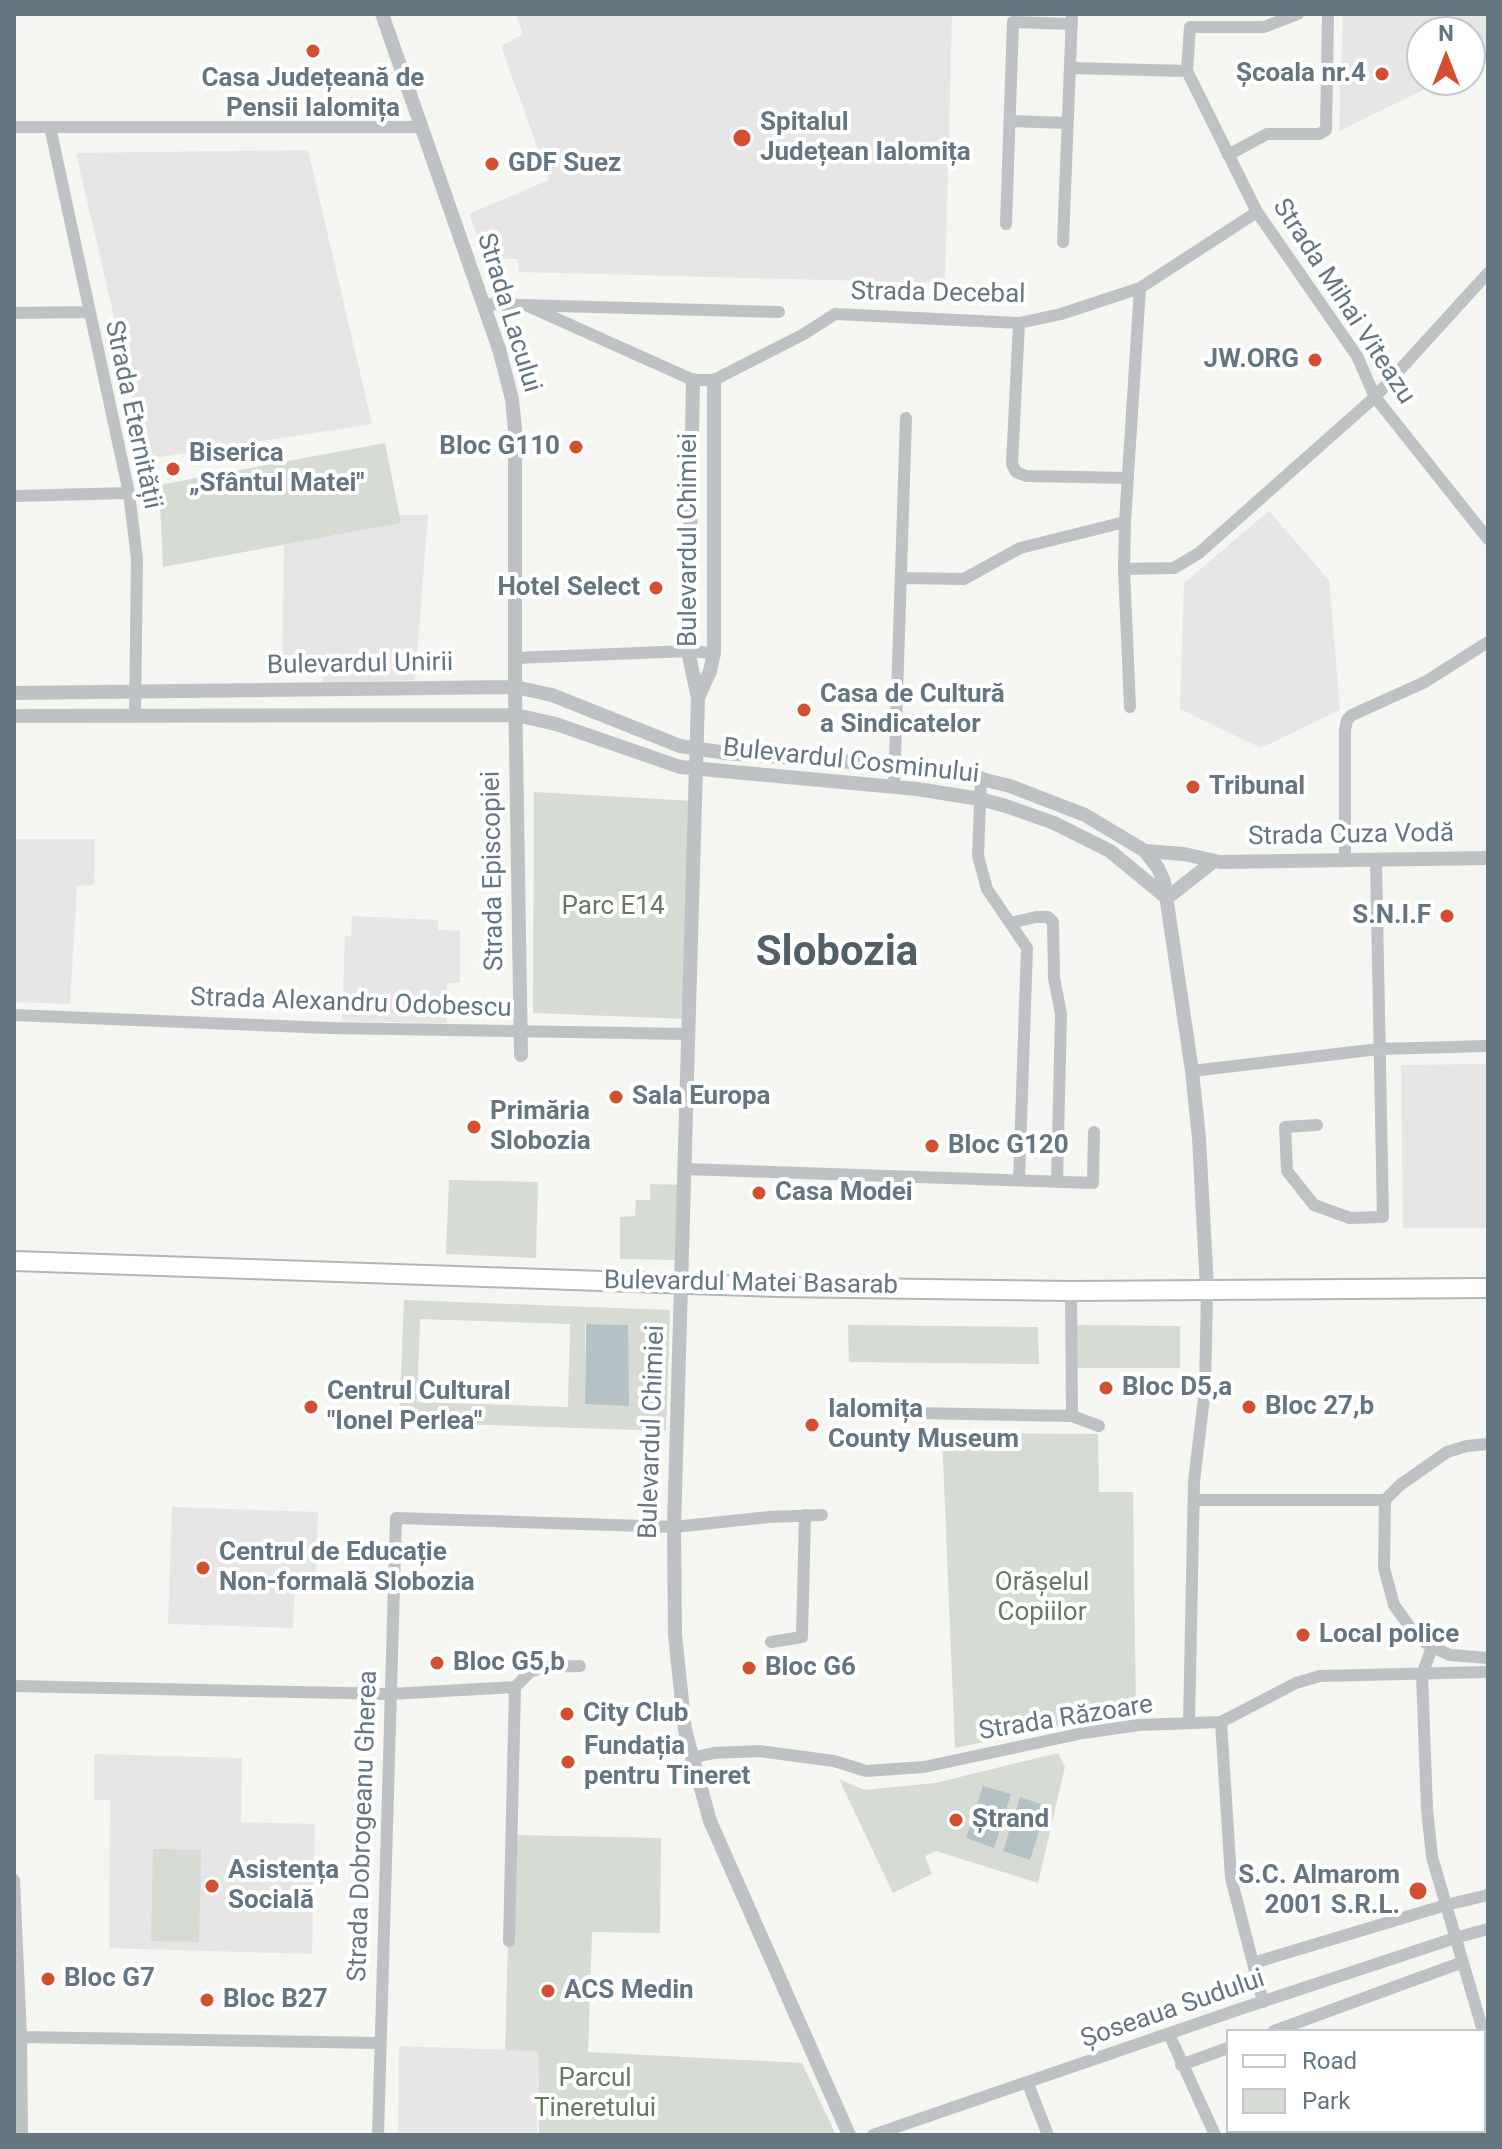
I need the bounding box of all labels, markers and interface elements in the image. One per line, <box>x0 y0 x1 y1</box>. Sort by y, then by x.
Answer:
north arrow <box>1406 16 1486 96</box>
text: N <box>1438 21 1454 46</box>
marker: Casa Județeană de Pensii Ialomița <box>304 42 322 60</box>
place label: Școala nr.4 <box>1236 58 1366 90</box>
place label: Casa Județeană de Pensii Ialomița <box>202 63 424 124</box>
marker: Școala nr.4 <box>1373 65 1391 83</box>
place label: Spitalul Județean Ialomița <box>760 107 971 168</box>
marker: Spitalul Județean Ialomița <box>731 127 753 149</box>
place label: GDF Suez <box>508 148 621 180</box>
marker: GDF Suez <box>483 155 501 173</box>
street label: Strada Mihai Viteazu <box>1265 194 1421 410</box>
street label: Strada Lacului <box>469 230 547 396</box>
street label: Strada Decebal <box>850 277 1026 311</box>
street label: Strada Eternității <box>97 318 167 512</box>
place label: JW.ORG <box>1204 344 1299 376</box>
marker: JW.ORG <box>1306 351 1324 369</box>
place label: Bloc G110 <box>439 431 560 463</box>
street label: Bulevardul Chimiei <box>673 433 705 647</box>
place label: Biserica „Sfântul Matei" <box>189 438 365 500</box>
marker: Bloc G110 <box>567 438 585 456</box>
marker: Biserica „Sfântul Matei" <box>164 460 182 478</box>
place label: Hotel Select <box>497 572 640 604</box>
marker: Hotel Select <box>647 579 665 597</box>
street label: Bulevardul Unirii <box>267 648 453 682</box>
place label: Casa de Cultură a Sindicatelor <box>820 679 1005 740</box>
marker: Casa de Cultură a Sindicatelor <box>795 701 813 719</box>
street label: Bulevardul Cosminului <box>721 733 981 791</box>
street label: Strada Episcopiei <box>477 771 511 971</box>
place label: Tribunal <box>1209 771 1305 803</box>
marker: Tribunal <box>1184 778 1202 796</box>
street label: Strada Cuza Vodă <box>1248 819 1454 853</box>
park label: Parc E14 <box>561 891 665 923</box>
place label: S.N.I.F <box>1352 900 1431 932</box>
marker: S.N.I.F <box>1438 907 1456 925</box>
district label: Slobozia <box>756 929 918 979</box>
street label: Strada Alexandru Odobescu <box>190 983 512 1025</box>
place label: Sala Europa <box>632 1081 770 1113</box>
marker: Sala Europa <box>607 1088 625 1106</box>
place label: Primăria Slobozia <box>490 1096 591 1158</box>
marker: Primăria Slobozia <box>465 1118 483 1136</box>
place label: Bloc G120 <box>948 1130 1069 1162</box>
marker: Bloc G120 <box>923 1137 941 1155</box>
place label: Casa Modei <box>775 1177 913 1209</box>
marker: Casa Modei <box>750 1184 768 1202</box>
street label: Bulevardul Matei Basarab <box>604 1266 898 1302</box>
street label: Bulevardul Chimiei <box>634 1324 672 1540</box>
place label: Bloc D5,a <box>1122 1372 1232 1404</box>
place label: Centrul Cultural "Ionel Perlea" <box>327 1376 511 1438</box>
marker: Bloc D5,a <box>1097 1379 1115 1397</box>
place label: Bloc 27,b <box>1265 1391 1374 1423</box>
place label: Ialomița County Museum <box>828 1394 1019 1456</box>
marker: Centrul Cultural "Ionel Perlea" <box>302 1398 320 1416</box>
marker: Bloc 27,b <box>1240 1398 1258 1416</box>
marker: Ialomița County Museum <box>803 1416 821 1434</box>
place label: Centrul de Educație Non-formală Slobozia <box>219 1537 475 1598</box>
marker: Centrul de Educație Non-formală Slobozia <box>194 1559 212 1577</box>
park label: Orășelul Copiilor <box>995 1567 1089 1628</box>
place label: Local police <box>1319 1619 1459 1651</box>
marker: Local police <box>1294 1626 1312 1644</box>
place label: Bloc G5,b <box>453 1647 565 1679</box>
place label: Bloc G6 <box>765 1652 856 1684</box>
marker: Bloc G5,b <box>428 1654 446 1672</box>
marker: Bloc G6 <box>740 1659 758 1677</box>
street label: Strada Dobrogeanu Gherea <box>343 1670 385 1982</box>
street label: Strada Răzoare <box>977 1690 1155 1748</box>
place label: City Club <box>583 1698 688 1730</box>
marker: City Club <box>558 1705 576 1723</box>
place label: Fundația pentru Tineret <box>584 1731 750 1792</box>
marker: Fundația pentru Tineret <box>559 1753 577 1771</box>
place label: Ștrand <box>972 1804 1049 1836</box>
marker: Ștrand <box>947 1811 965 1829</box>
place label: Asistența Socială <box>228 1855 339 1916</box>
place label: S.C. Almarom 2001 S.R.L. <box>1238 1860 1400 1922</box>
marker: Asistența Socială <box>203 1877 221 1895</box>
marker: S.C. Almarom 2001 S.R.L. <box>1407 1880 1429 1902</box>
place label: Bloc G7 <box>64 1963 155 1995</box>
street label: Șoseaua Sudului <box>1077 1964 1269 2056</box>
marker: Bloc G7 <box>39 1970 57 1988</box>
place label: ACS Medin <box>564 1975 694 2007</box>
marker: ACS Medin <box>539 1982 557 2000</box>
place label: Bloc B27 <box>223 1984 328 2016</box>
marker: Bloc B27 <box>198 1991 216 2009</box>
legend <box>1226 2029 1486 2133</box>
text: Road <box>1302 2047 1357 2075</box>
park label: Parcul Tineretului <box>534 2063 656 2124</box>
text: Park <box>1302 2087 1350 2115</box>

